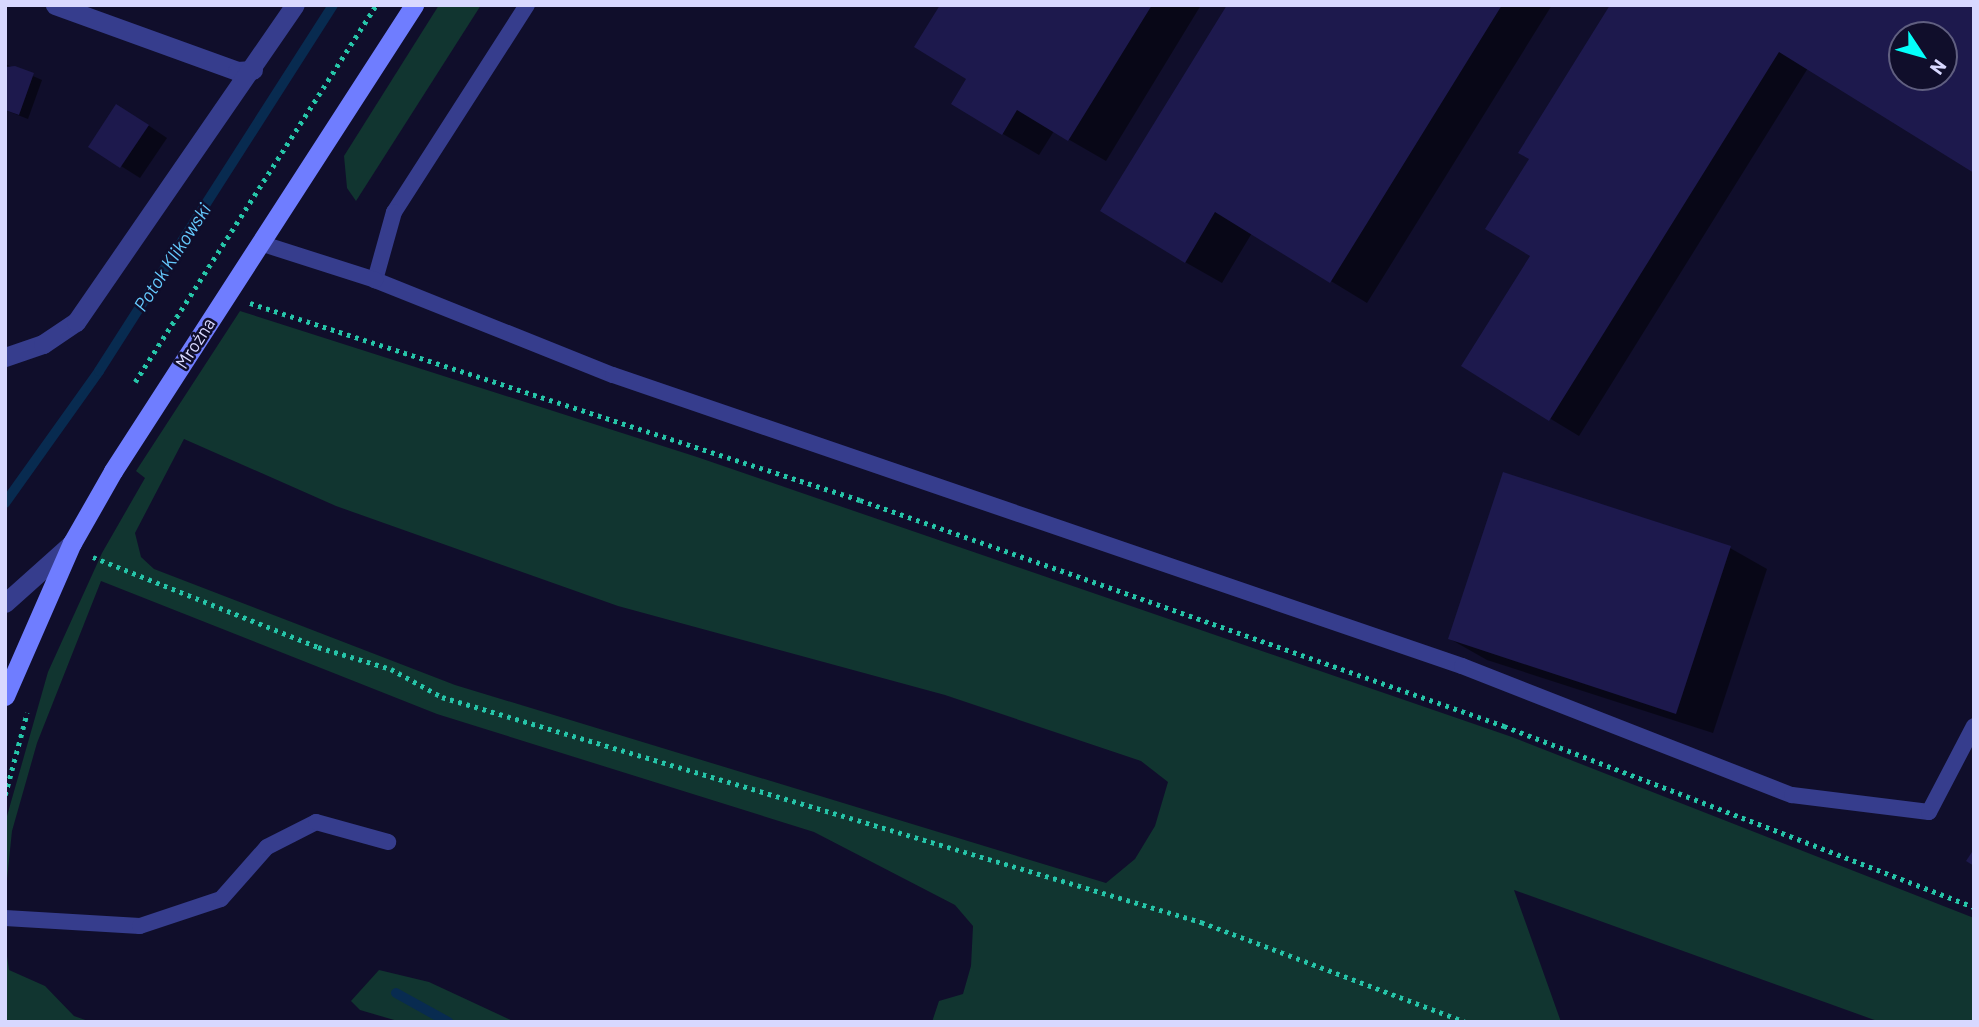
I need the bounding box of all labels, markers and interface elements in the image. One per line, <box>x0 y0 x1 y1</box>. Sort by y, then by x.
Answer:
north arrow <box>1888 21 1958 91</box>
text: N <box>1926 56 1952 79</box>
water label: Potok Klikowski <box>129 199 215 315</box>
street label: Mroźna <box>171 314 219 372</box>

